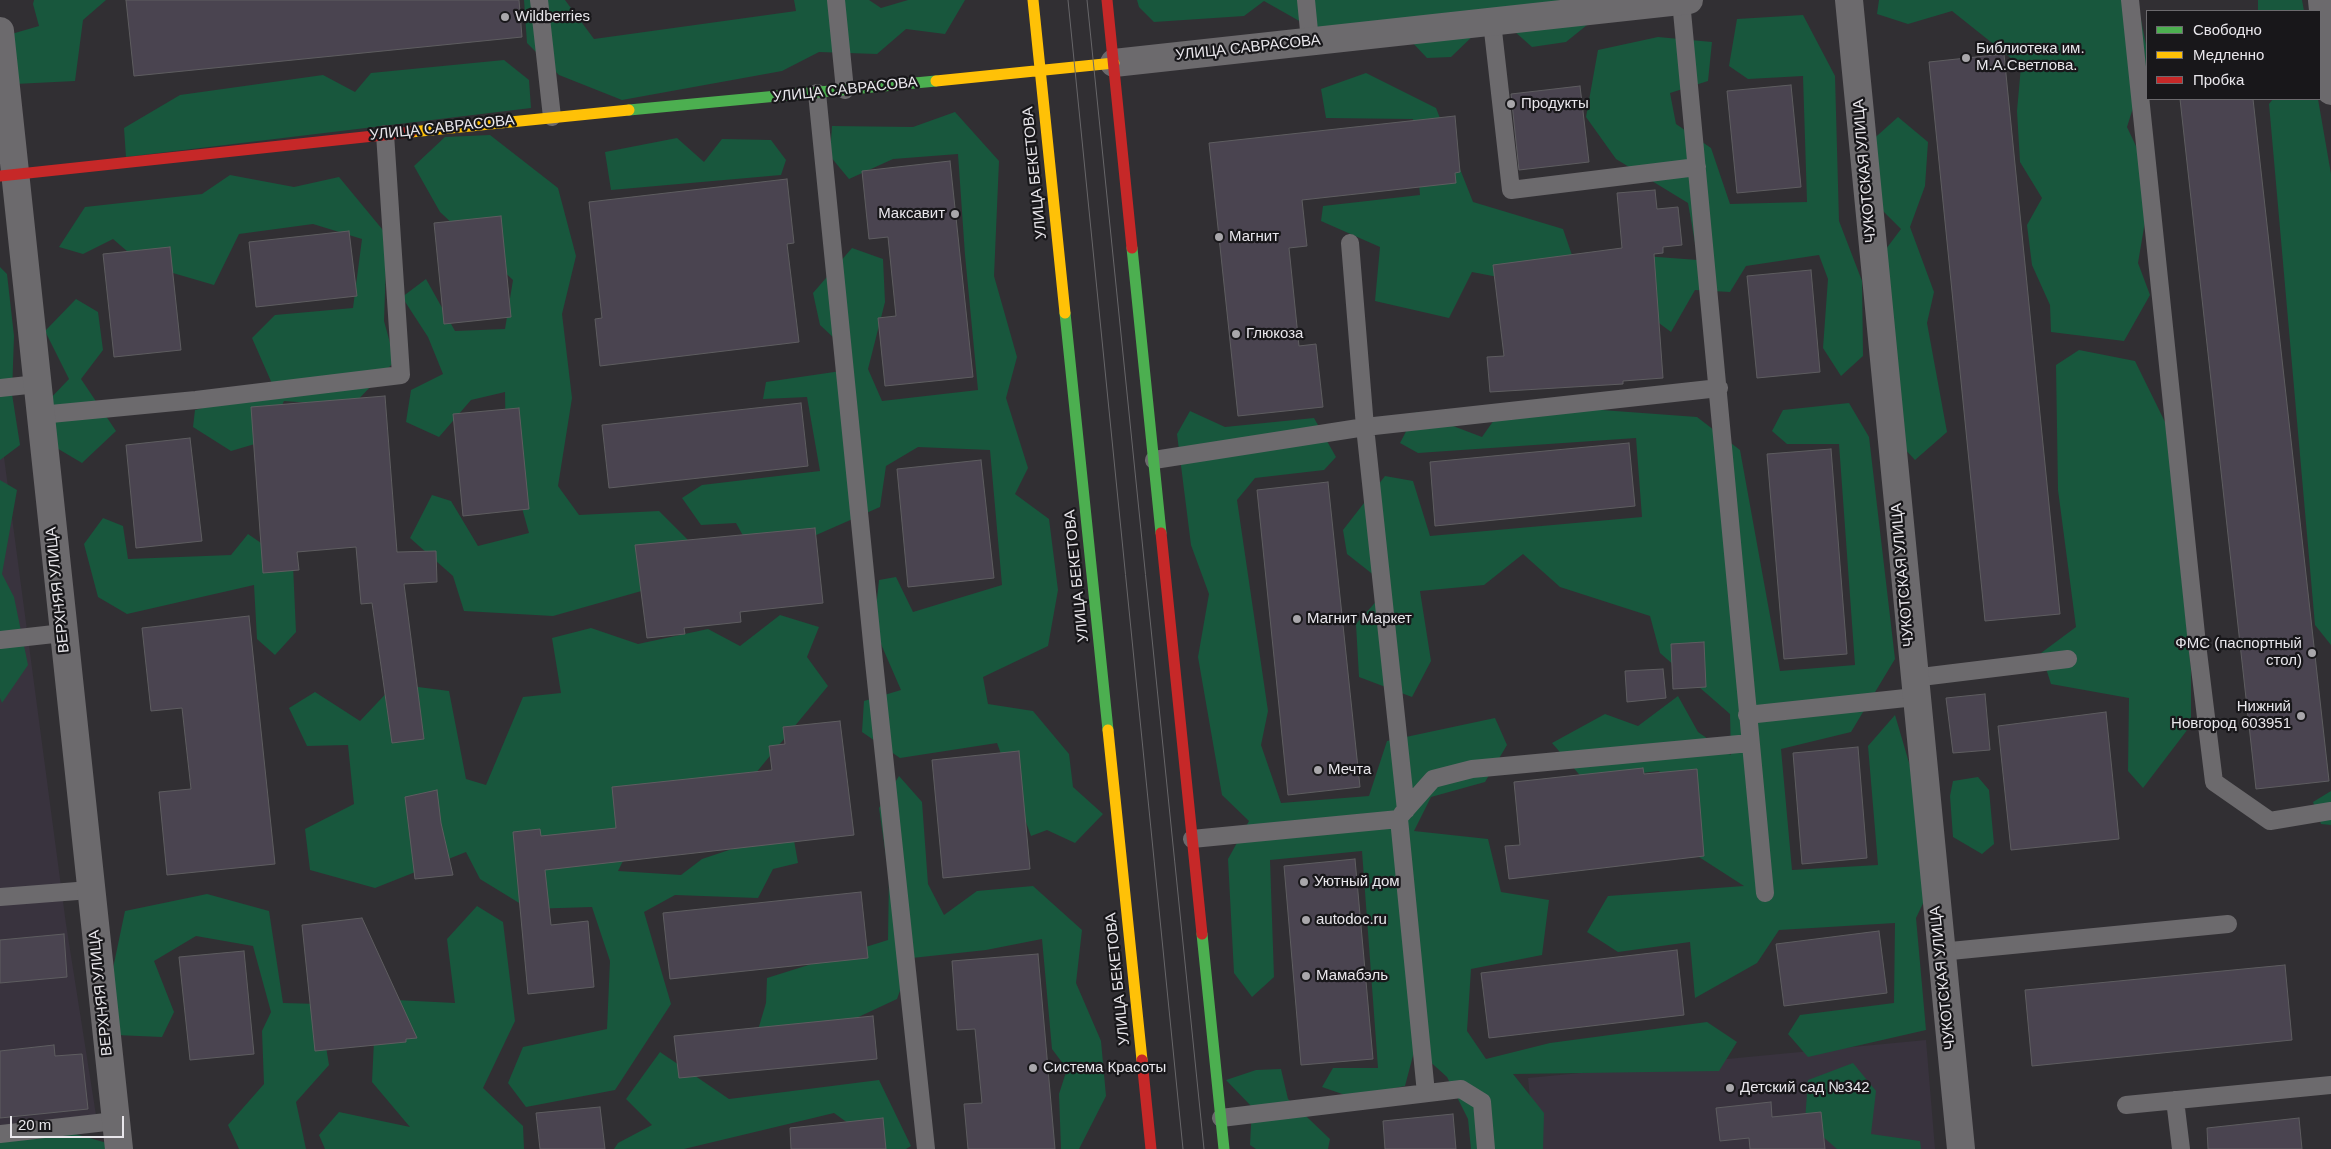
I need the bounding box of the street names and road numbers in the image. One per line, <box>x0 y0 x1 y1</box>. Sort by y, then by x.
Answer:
street label: УЛИЦА САВРАСОВА <box>1175 31 1321 65</box>
street label: УЛИЦА САВРАСОВА <box>772 73 918 107</box>
street label: ЧУКОТСКАЯ УЛИЦА <box>1850 98 1880 244</box>
street label: УЛИЦА БЕКЕТОВА <box>1019 106 1051 240</box>
street label: УЛИЦА САВРАСОВА <box>369 111 515 145</box>
street label: ЧУКОТСКАЯ УЛИЦА <box>1888 502 1918 648</box>
street label: УЛИЦА БЕКЕТОВА <box>1061 509 1093 643</box>
street label: ВЕРХНЯЯ УЛИЦА <box>42 526 74 654</box>
street label: ЧУКОТСКАЯ УЛИЦА <box>1927 905 1959 1051</box>
street label: УЛИЦА БЕКЕТОВА <box>1102 912 1134 1046</box>
street label: ВЕРХНЯЯ УЛИЦА <box>85 929 117 1057</box>

